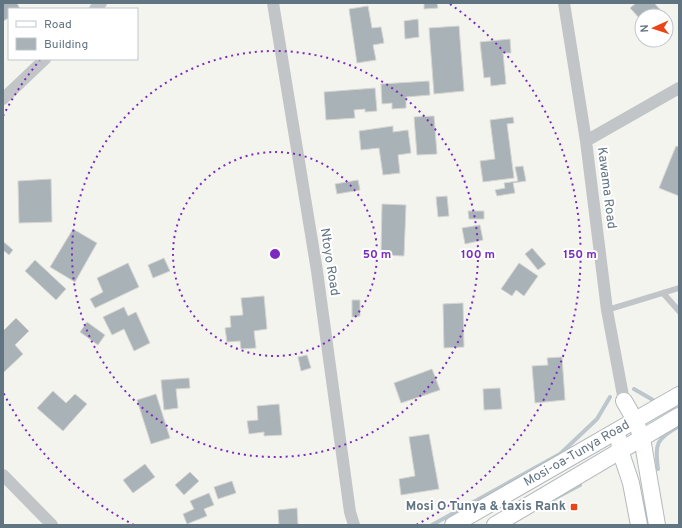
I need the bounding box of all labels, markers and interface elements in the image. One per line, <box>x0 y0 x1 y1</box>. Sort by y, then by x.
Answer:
legend <box>8 8 138 60</box>
north arrow <box>634 8 674 48</box>
text: Road <box>44 17 72 33</box>
text: N <box>638 24 652 33</box>
text: Building <box>44 37 88 53</box>
street label: Kawama Road <box>593 146 619 230</box>
street label: Ntoyo Road <box>316 227 342 297</box>
centre of rings <box>268 247 282 261</box>
text: 50 m <box>363 247 391 263</box>
text: 100 m <box>461 247 495 263</box>
text: 150 m <box>563 247 597 263</box>
street label: Mosi-oa-Tunya Road <box>521 417 633 491</box>
place label: Mosi O Tunya & taxis Rank <box>406 499 566 515</box>
marker: Mosi O Tunya & taxis Rank <box>569 502 579 512</box>

